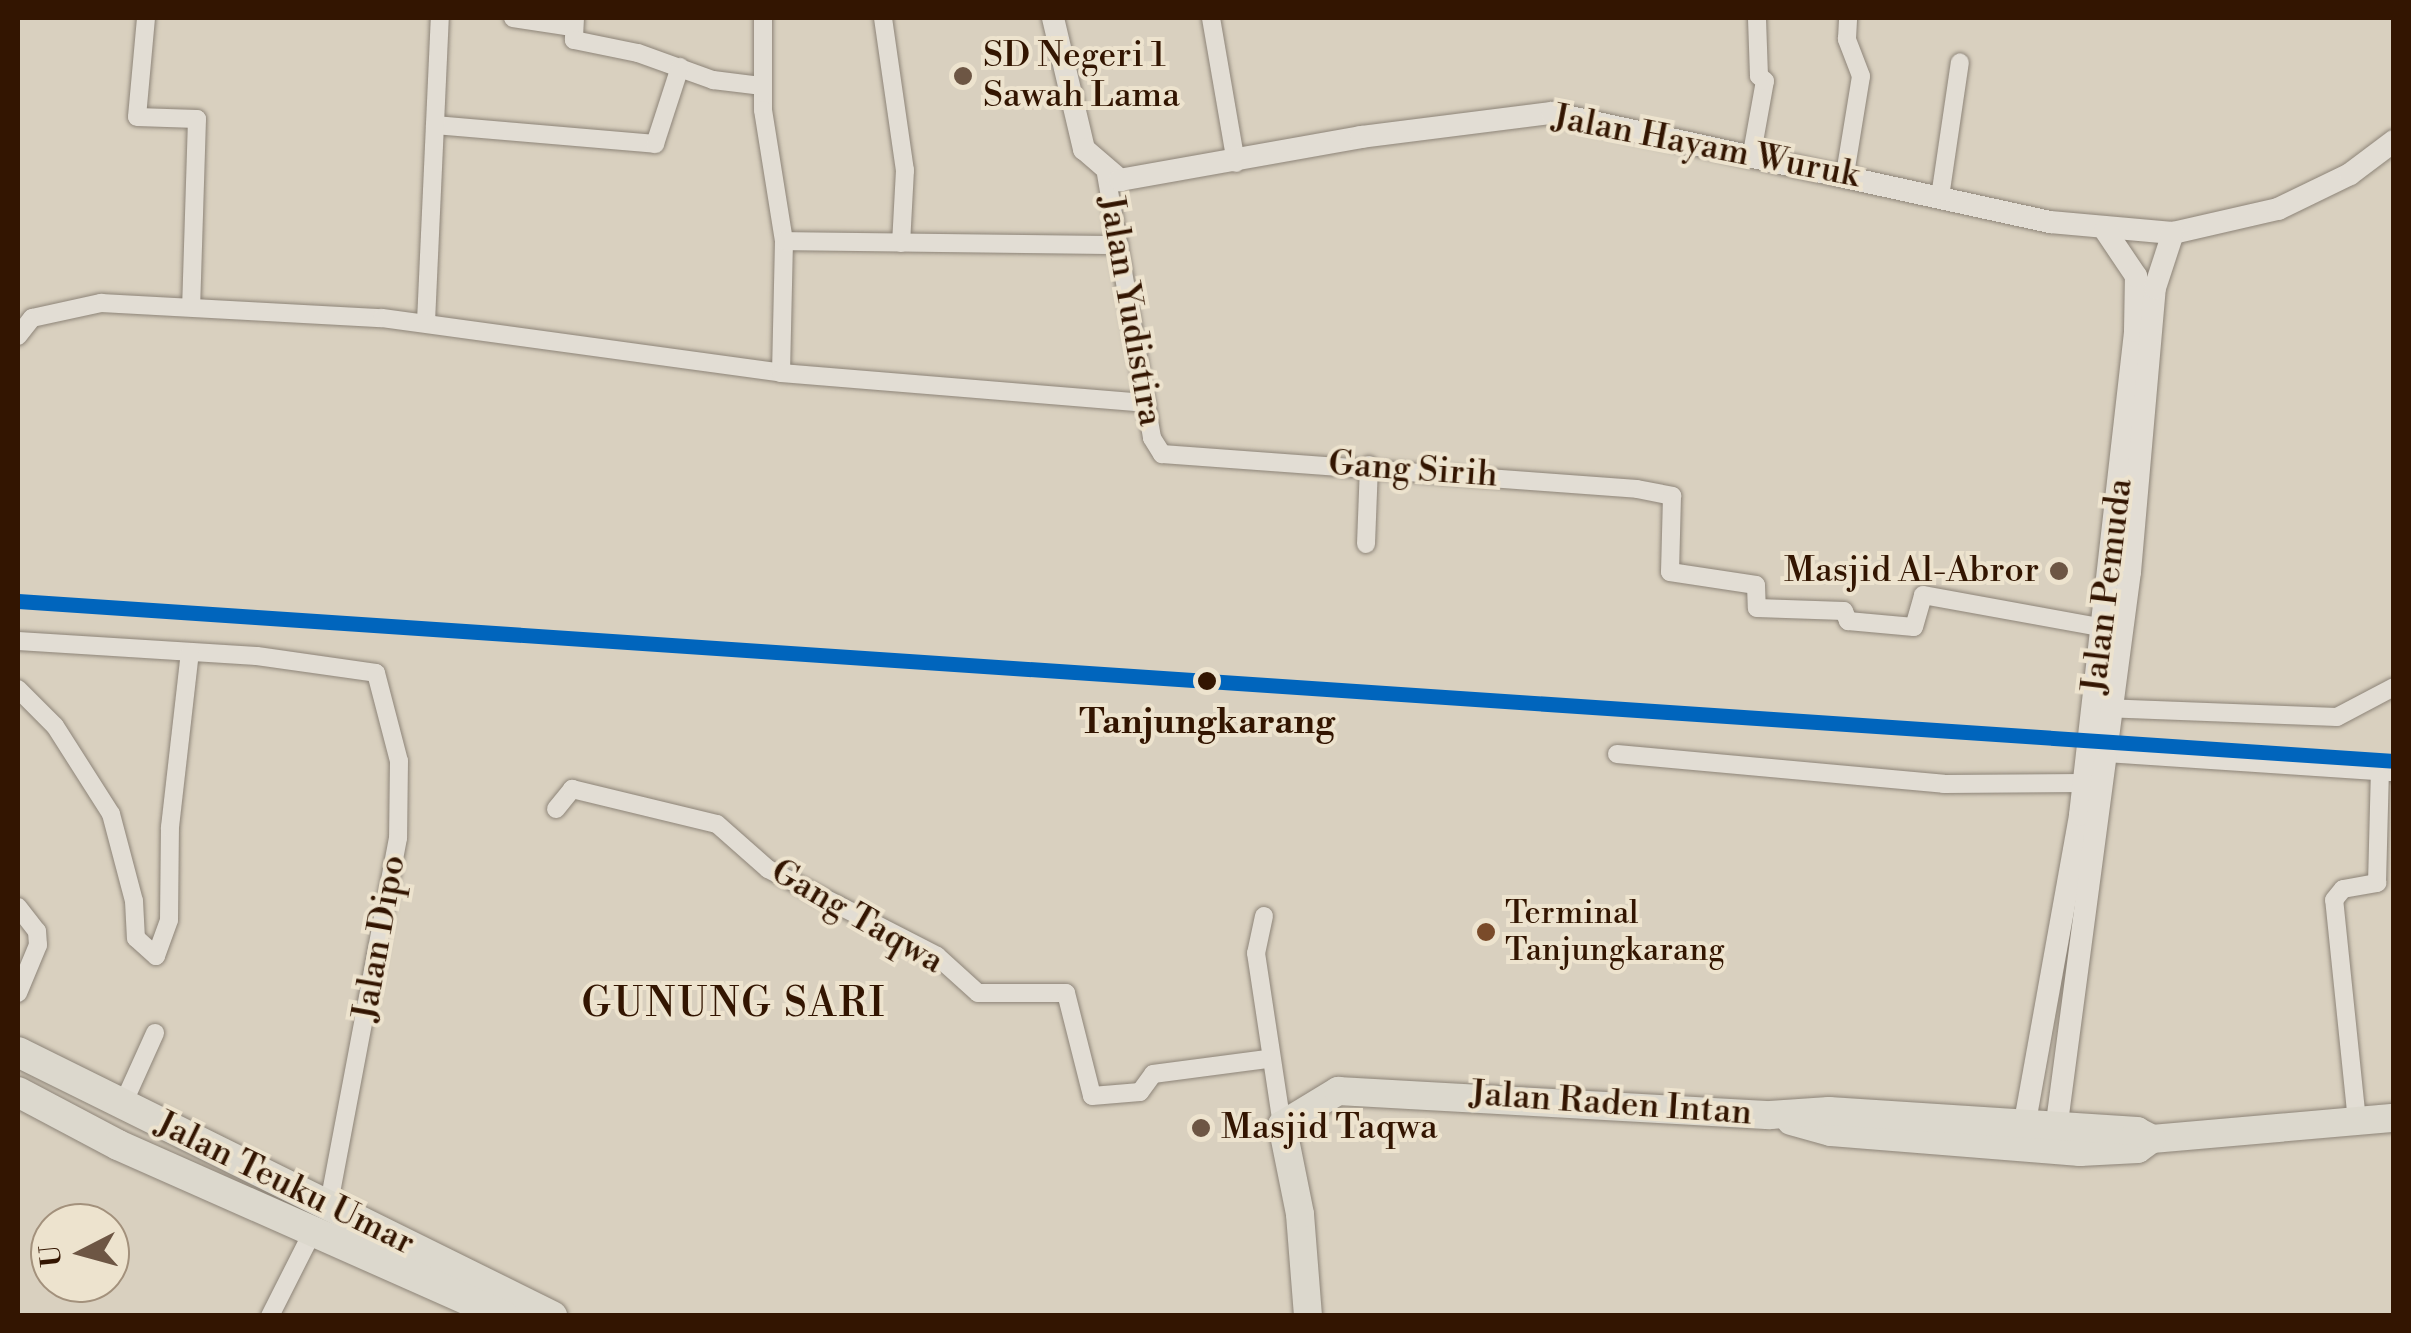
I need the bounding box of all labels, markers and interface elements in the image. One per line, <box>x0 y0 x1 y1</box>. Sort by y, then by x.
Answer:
place label: SD Negeri 1 Sawah Lama <box>983 35 1180 117</box>
marker: SD Negeri 1 Sawah Lama <box>952 65 974 87</box>
street label: Jalan Hayam Wuruk <box>1549 97 1863 197</box>
street label: Jalan Yudistira <box>1089 193 1171 429</box>
street label: Gang Sirih <box>1327 443 1499 497</box>
street label: Jalan Pemuda <box>2074 476 2142 696</box>
place label: Masjid Al-Abror <box>1784 550 2039 592</box>
marker: Masjid Al-Abror <box>2048 560 2070 582</box>
marker: Tanjungkarang <box>1191 665 1223 697</box>
place label: Tanjungkarang <box>1079 702 1335 744</box>
street label: Gang Taqwa <box>763 851 951 983</box>
street label: Jalan Dipo <box>345 852 415 1024</box>
place label: Terminal Tanjungkarang <box>1505 895 1725 970</box>
marker: Terminal Tanjungkarang <box>1476 922 1496 942</box>
district label: GUNUNG SARI <box>581 980 887 1028</box>
street label: Jalan Raden Intan <box>1469 1073 1753 1135</box>
street label: Jalan Teuku Umar <box>149 1103 421 1265</box>
place label: Masjid Taqwa <box>1221 1107 1438 1149</box>
marker: Masjid Taqwa <box>1190 1117 1212 1139</box>
north arrow <box>30 1203 130 1303</box>
text: U <box>33 1243 70 1269</box>

